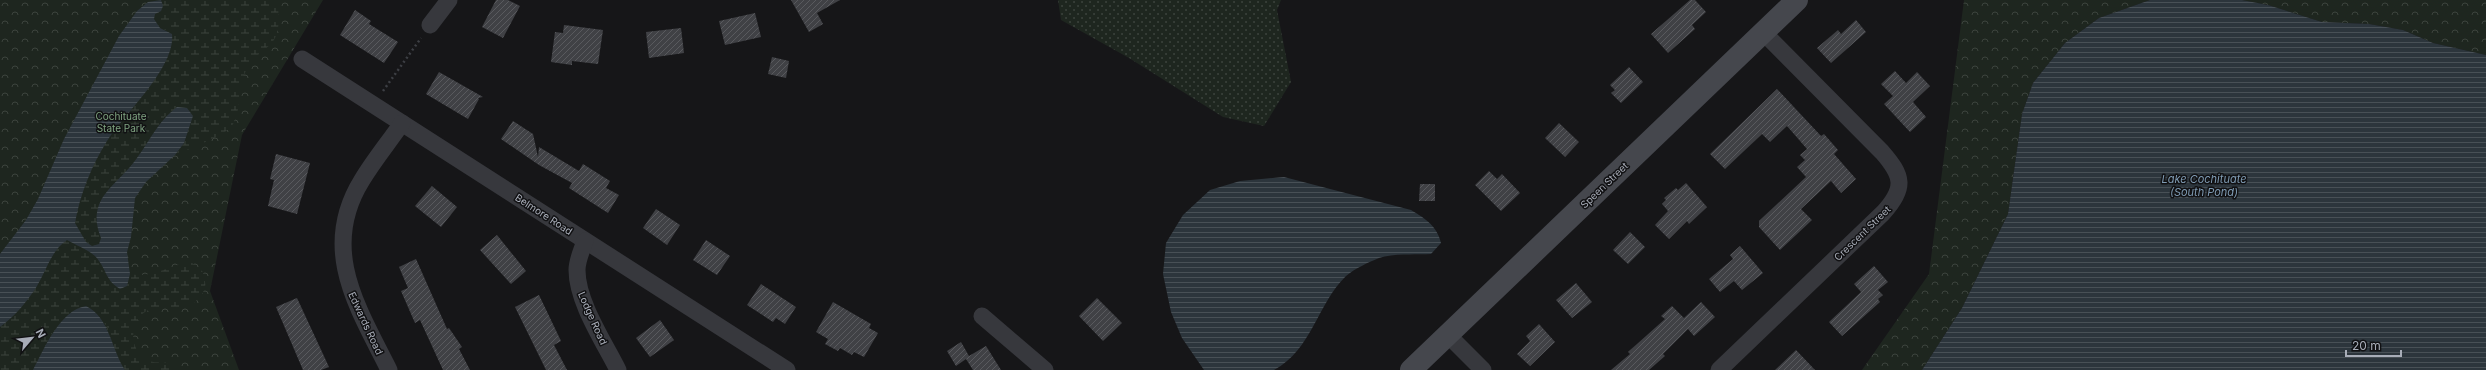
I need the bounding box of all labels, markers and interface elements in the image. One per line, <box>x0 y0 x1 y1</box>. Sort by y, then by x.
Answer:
park label: Cochituate State Park <box>95 110 147 134</box>
street label: Speen Street <box>1578 159 1631 211</box>
water label: Lake Cochituate (South Pond) <box>2162 172 2247 199</box>
street label: Belmore Road <box>513 191 575 237</box>
street label: Crescent Street <box>1831 203 1893 263</box>
street label: Edwards Road <box>346 290 386 356</box>
street label: Lodge Road <box>576 290 610 346</box>
north arrow <box>12 318 52 358</box>
text: N <box>33 326 49 340</box>
scale bar <box>2346 332 2401 358</box>
text: 20 m <box>2352 338 2381 353</box>

